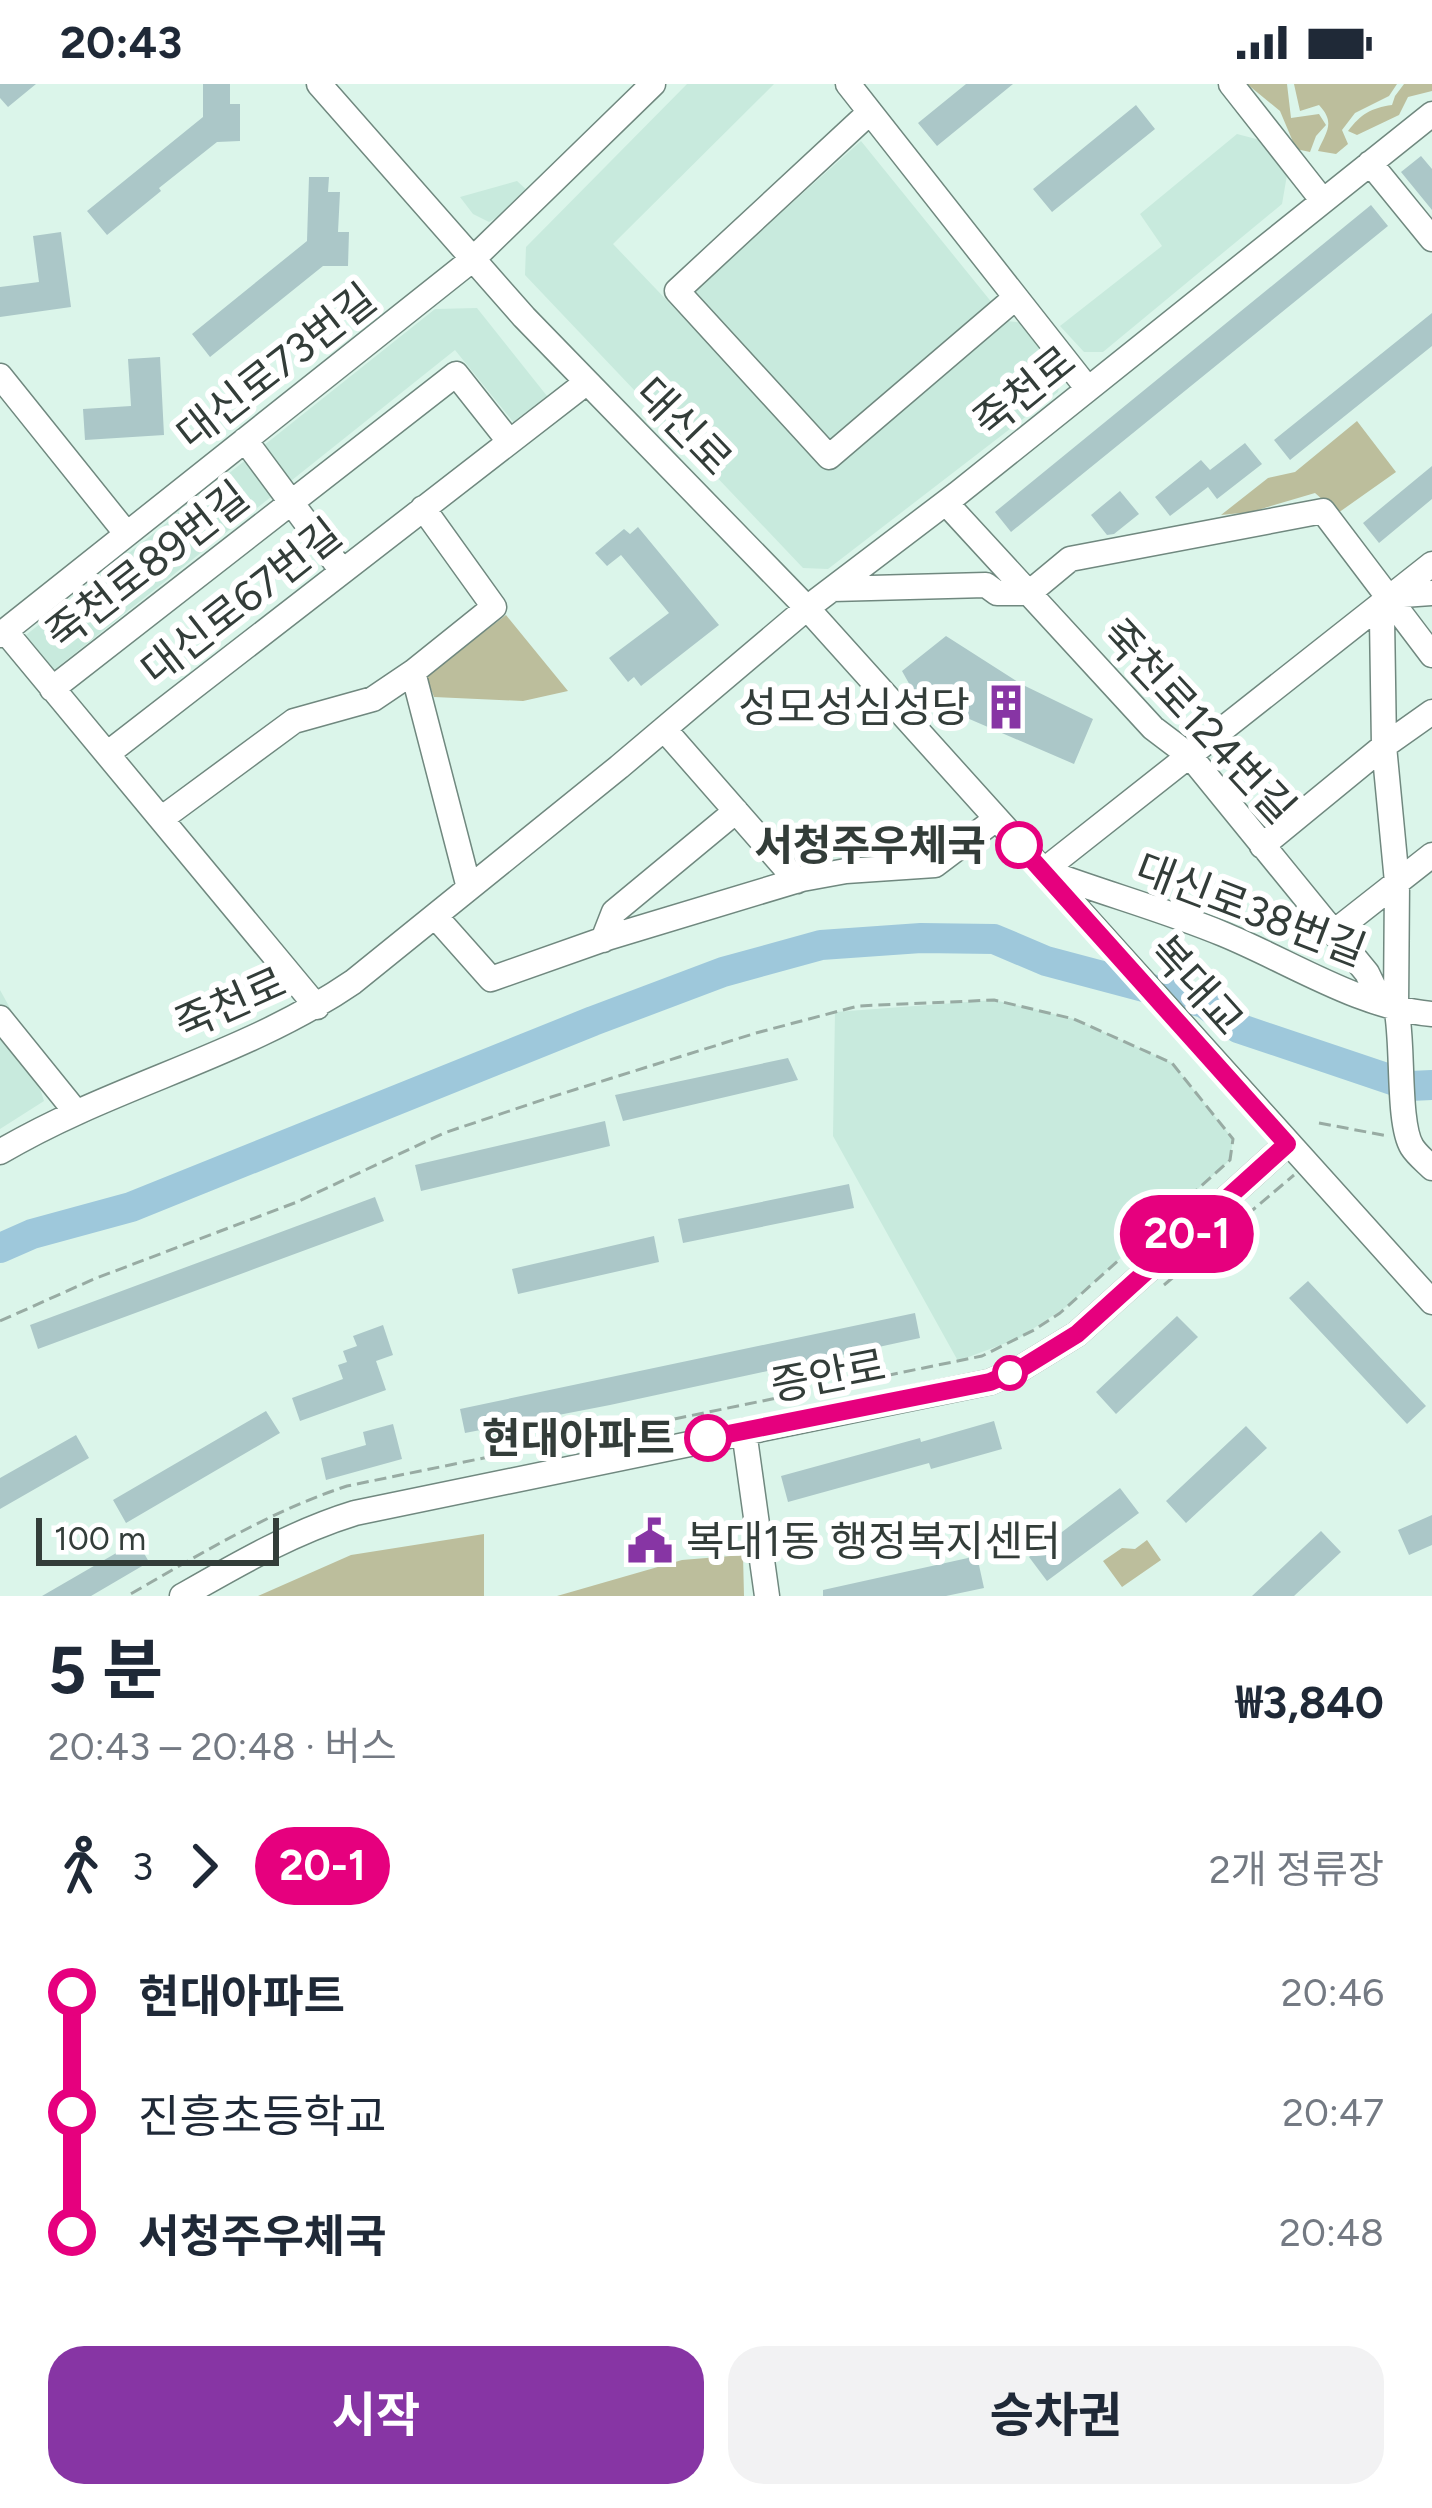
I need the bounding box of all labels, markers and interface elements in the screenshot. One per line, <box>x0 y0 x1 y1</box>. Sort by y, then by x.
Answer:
text: 20:43 <box>60 15 182 69</box>
street label: 대신로73번길 <box>167 273 386 460</box>
street label: 죽천로 <box>963 335 1085 448</box>
street label: 대신로 <box>625 367 742 486</box>
street label: 죽천로89번길 <box>36 471 259 660</box>
street label: 대신로67번길 <box>131 508 351 695</box>
street label: 죽천로124번길 <box>1091 609 1306 834</box>
place label: 성모성심성당 <box>738 682 970 733</box>
building icon: 성모성심성당 <box>981 682 1031 732</box>
place label: 서청주우체국 <box>754 820 986 871</box>
marker: 서청주우체국 <box>997 823 1041 867</box>
street label: 대신로38번길 <box>1129 842 1373 977</box>
street label: 복대교 <box>1139 925 1254 1045</box>
street label: 죽천로 <box>167 957 294 1050</box>
line badge: 20-1 <box>1103 1195 1271 1273</box>
text: 20-1 <box>1144 1208 1230 1259</box>
street label: 증안로 <box>766 1339 890 1412</box>
unlabelled marker <box>994 1357 1026 1389</box>
place label: 현대아파트 <box>482 1413 675 1464</box>
marker: 현대아파트 <box>686 1416 730 1460</box>
scale bar <box>36 1512 279 1565</box>
public building icon: 복대1동 행정복지센터 <box>625 1516 675 1566</box>
place label: 복대1동 행정복지센터 <box>686 1516 1061 1567</box>
text: 100 m <box>54 1519 146 1558</box>
text: 5 분 <box>48 1630 163 1710</box>
text: ₩3,840 <box>1236 1675 1384 1729</box>
text: 20:43 – 20:48 · 버스 <box>48 1723 397 1770</box>
icon: walk <box>48 1833 114 1899</box>
icon: forward <box>171 1833 237 1899</box>
text: 20-1 <box>279 1840 366 1891</box>
text: 3 <box>132 1843 153 1890</box>
text: 2개 정류장 <box>1209 1846 1384 1893</box>
text: 현대아파트 <box>138 1969 345 2023</box>
text: 20:46 <box>1281 1969 1384 2016</box>
text: 진흥초등학교 <box>138 2089 386 2143</box>
text: 20:47 <box>1282 2089 1384 2136</box>
text: 서청주우체국 <box>138 2209 386 2263</box>
text: 20:48 <box>1279 2209 1384 2256</box>
button: 시작 <box>48 2346 704 2484</box>
button: 승차권 <box>728 2346 1384 2484</box>

